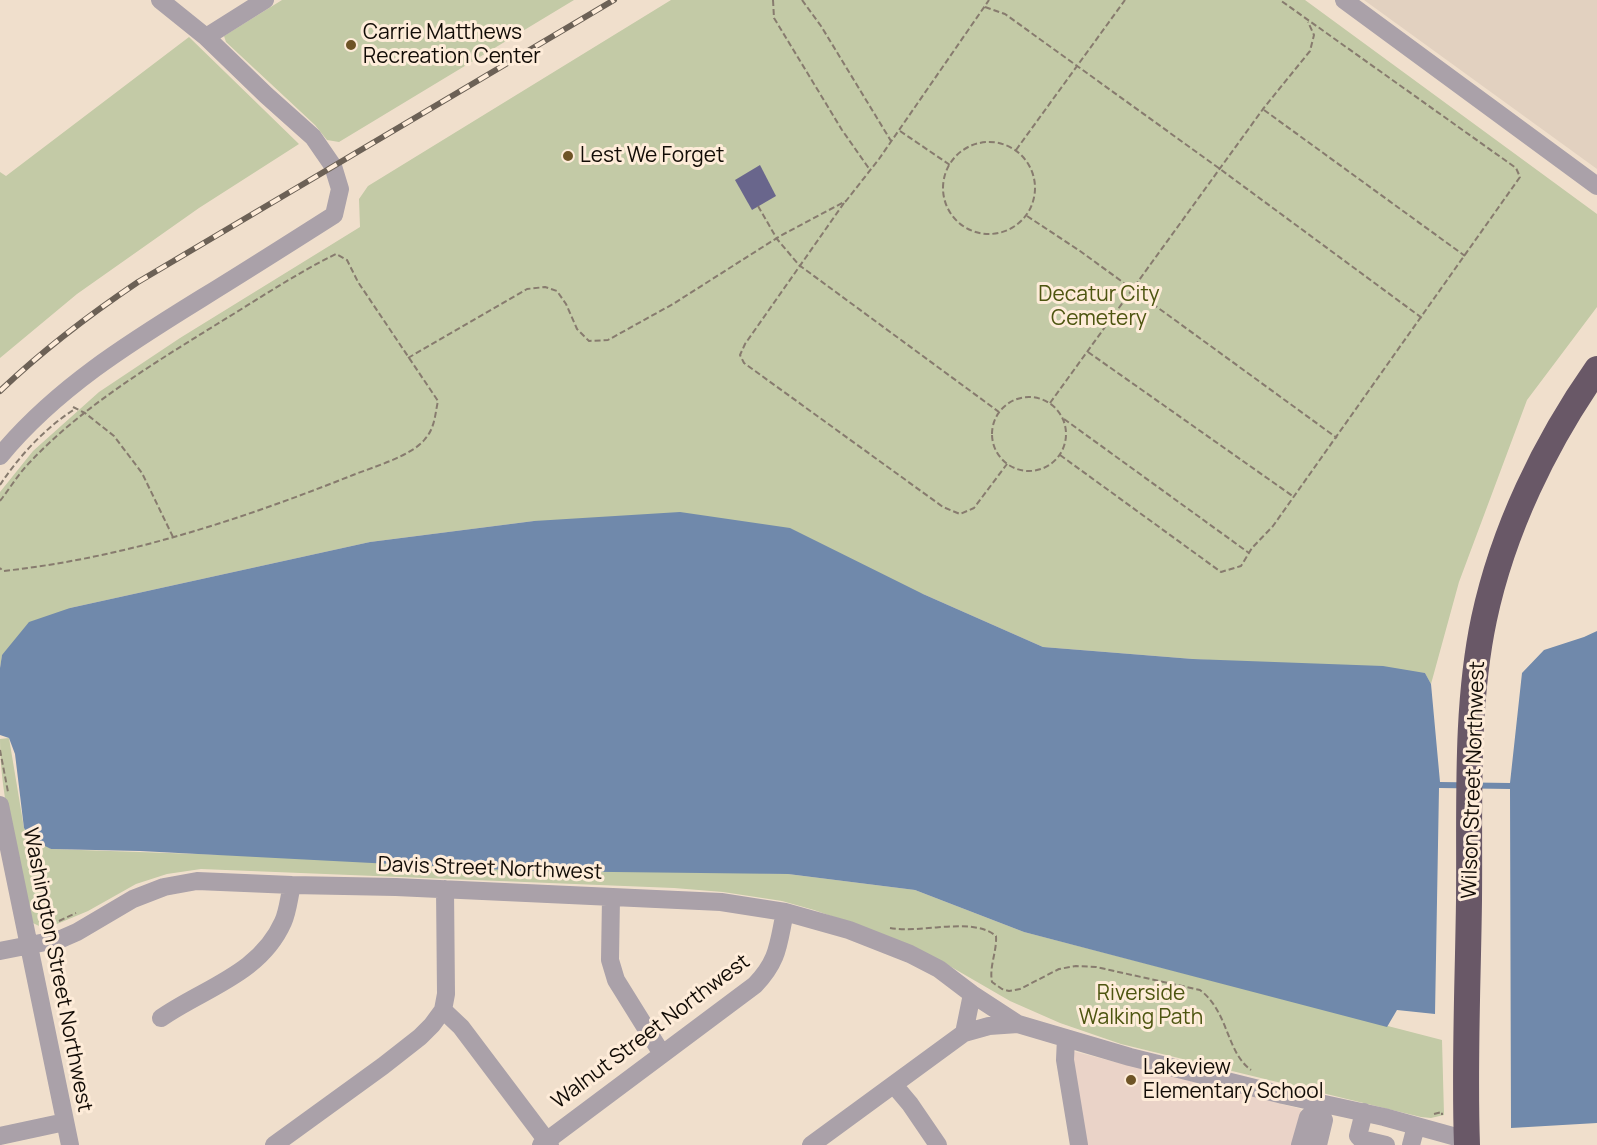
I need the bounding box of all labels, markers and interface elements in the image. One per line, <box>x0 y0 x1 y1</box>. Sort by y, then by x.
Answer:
place label: Carrie Matthews Recreation Center <box>363 20 541 70</box>
marker: Carrie Matthews Recreation Center <box>344 38 358 52</box>
place label: Lest We Forget <box>580 143 724 169</box>
marker: Lest We Forget <box>561 149 575 163</box>
park label: Decatur City Cemetery <box>1038 282 1160 332</box>
street label: Wilson Street Northwest <box>1457 661 1491 899</box>
street label: Washington Street Northwest <box>17 826 97 1114</box>
street label: Davis Street Northwest <box>377 852 603 886</box>
street label: Walnut Street Northwest <box>547 949 755 1115</box>
park label: Riverside Walking Path <box>1079 981 1203 1031</box>
place label: Lakeview Elementary School <box>1143 1055 1324 1105</box>
marker: Lakeview Elementary School <box>1124 1073 1138 1087</box>

